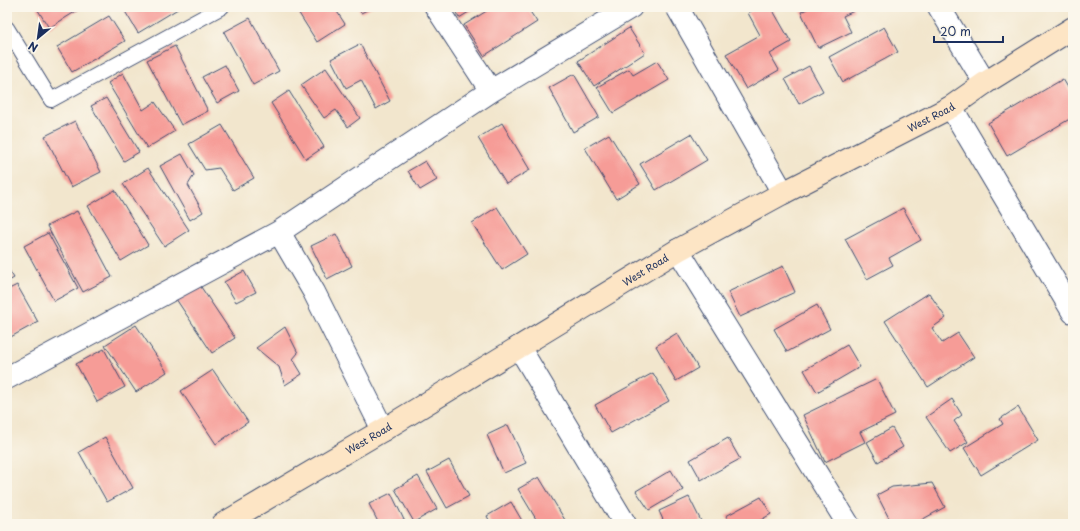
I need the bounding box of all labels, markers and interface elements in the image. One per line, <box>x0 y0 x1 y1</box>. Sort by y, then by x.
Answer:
north arrow <box>18 18 58 58</box>
scale bar <box>934 18 1003 44</box>
text: 20 m <box>940 22 971 40</box>
text: N <box>25 37 41 57</box>
street label: West Road <box>905 98 958 135</box>
street label: West Road <box>619 250 671 289</box>
street label: West Road <box>342 418 395 457</box>

